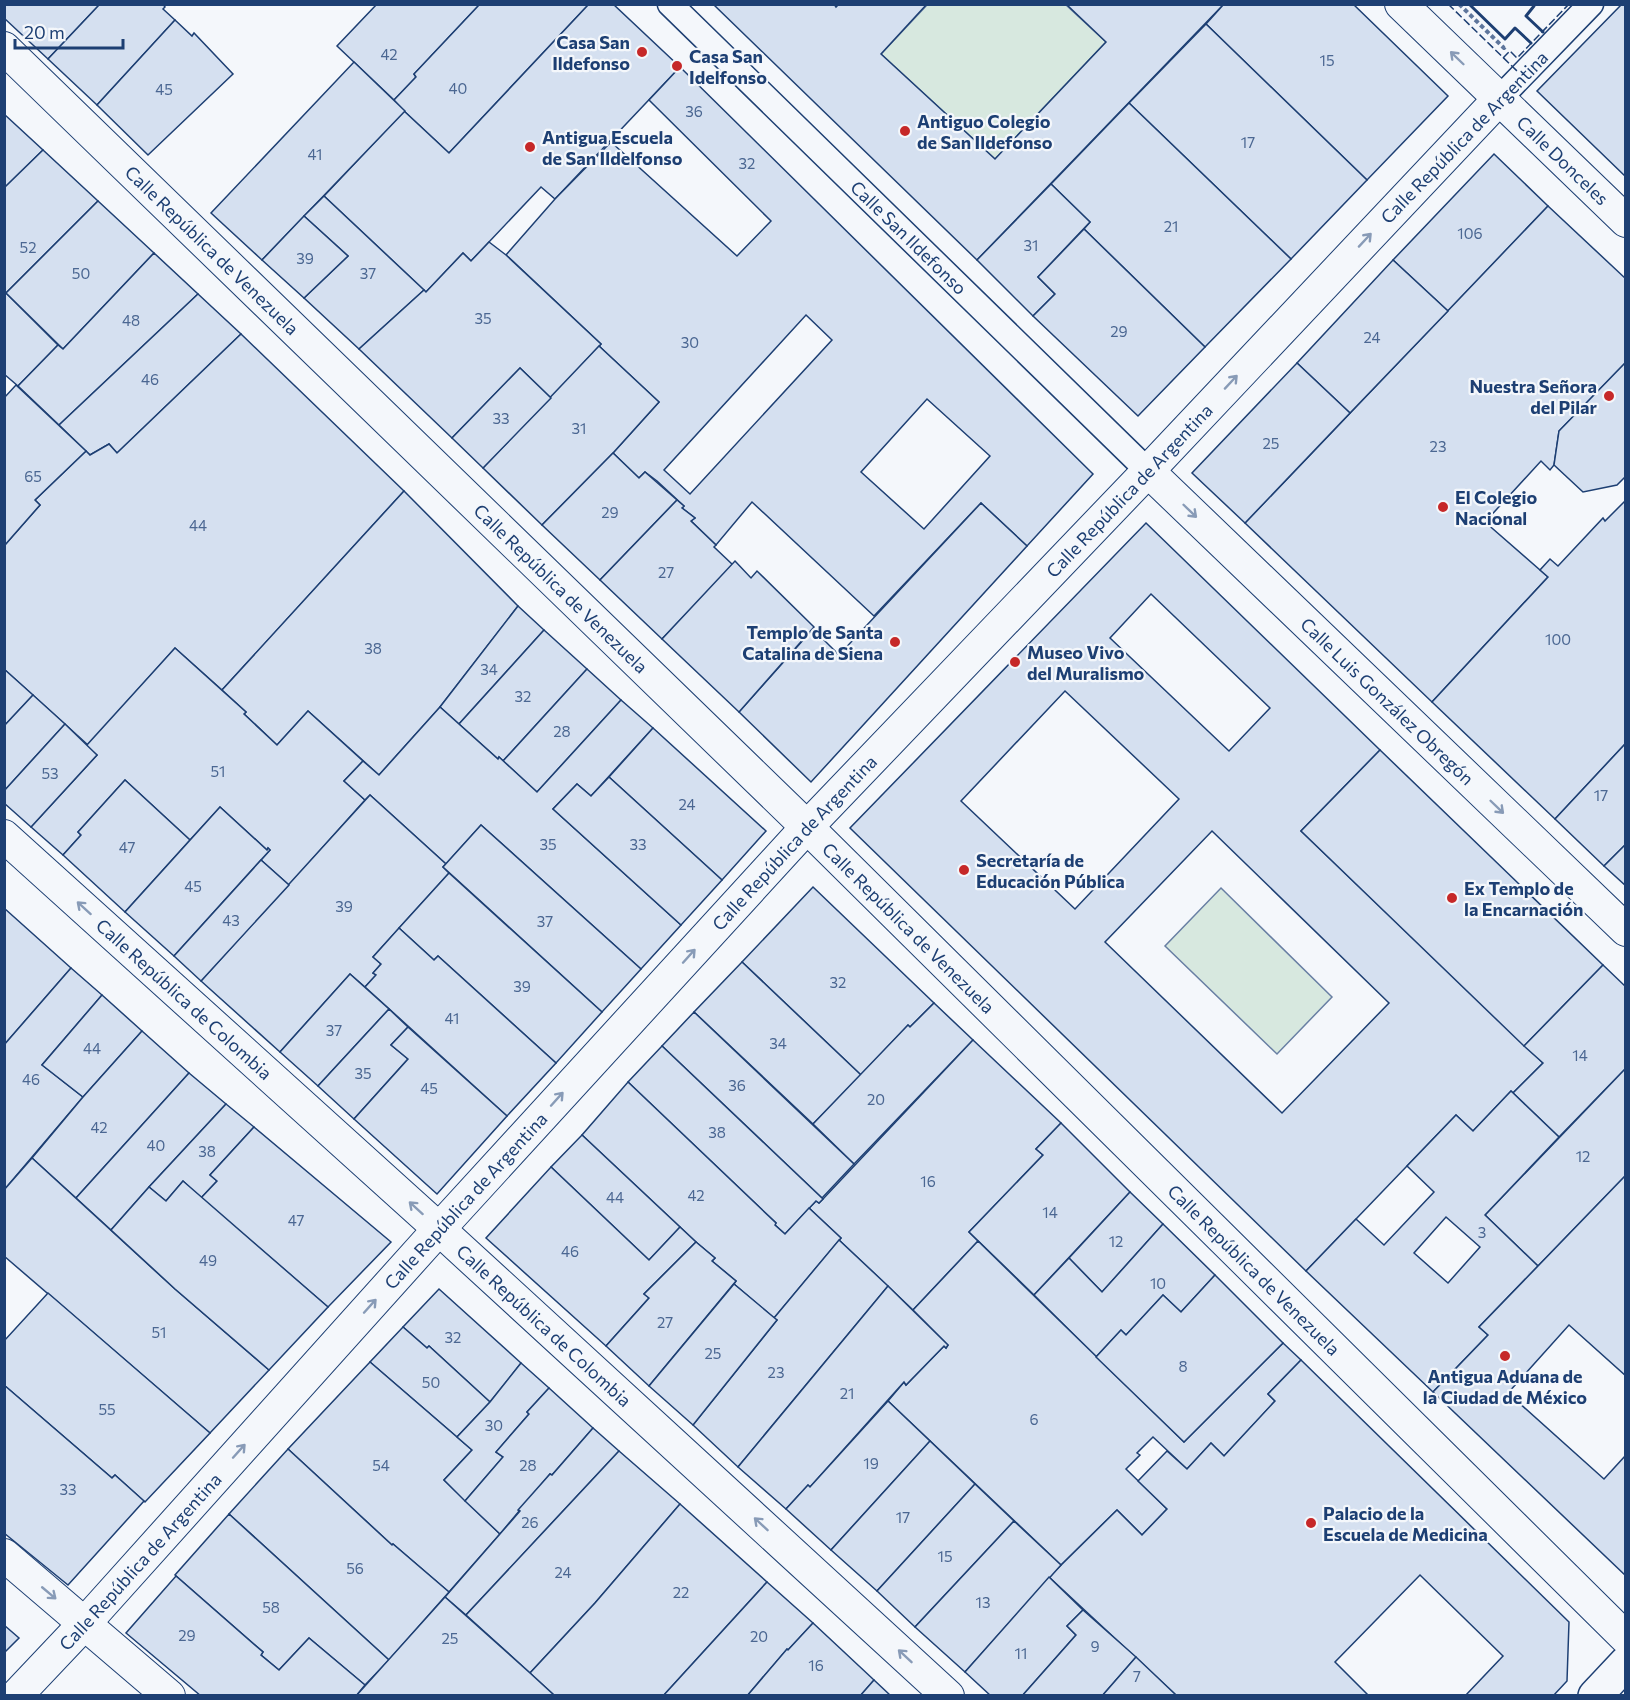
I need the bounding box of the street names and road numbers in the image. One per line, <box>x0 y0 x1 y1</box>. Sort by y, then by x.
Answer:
street label: Calle República de Argentina <box>1376 46 1552 228</box>
street label: Calle Donceles <box>1513 111 1613 209</box>
street label: Calle República de Venezuela <box>121 161 304 339</box>
street label: Calle San Ildefonso <box>846 176 972 299</box>
street label: Calle República de Argentina <box>1041 399 1217 582</box>
street label: Calle República de Venezuela <box>470 499 652 678</box>
street label: Calle Luis González Obregón <box>1296 613 1479 789</box>
street label: Calle República de Argentina <box>707 750 881 935</box>
street label: Calle República de Venezuela <box>818 838 999 1018</box>
street label: Calle República de Colombia <box>92 914 277 1084</box>
street label: Calle República de Argentina <box>379 1108 551 1293</box>
street label: Calle República de Venezuela <box>1163 1180 1345 1360</box>
street label: Calle República de Colombia <box>452 1240 636 1411</box>
street label: Calle República de Argentina <box>54 1468 226 1655</box>

